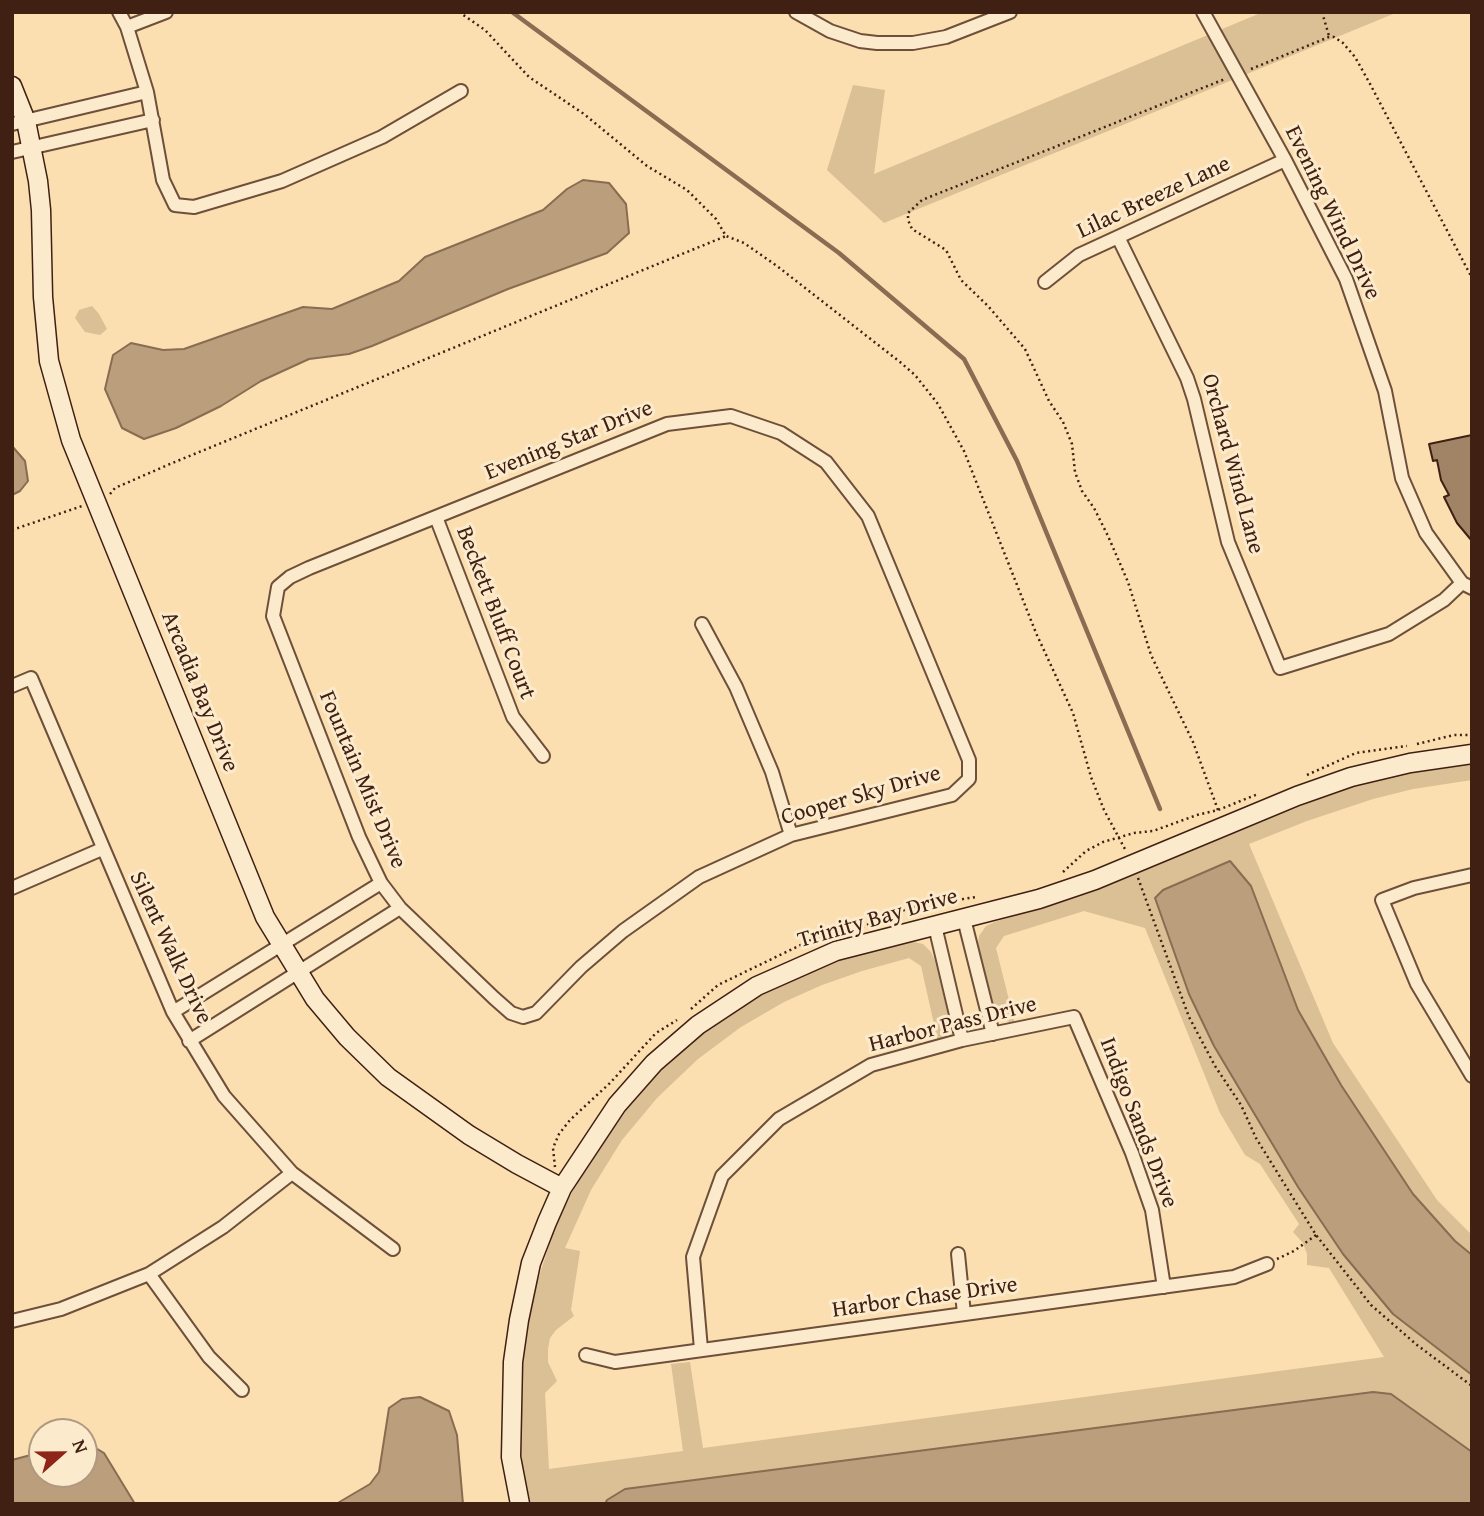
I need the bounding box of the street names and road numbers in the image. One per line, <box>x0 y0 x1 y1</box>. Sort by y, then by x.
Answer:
street label: Evening Wind Drive <box>1278 122 1386 304</box>
street label: Lilac Breeze Lane <box>1073 150 1235 246</box>
street label: Orchard Wind Lane <box>1195 371 1269 557</box>
street label: Evening Star Drive <box>481 395 657 487</box>
street label: Beckett Bluff Court <box>449 523 541 703</box>
street label: Arcadia Bay Drive <box>154 608 244 776</box>
street label: Fountain Mist Drive <box>312 687 412 873</box>
street label: Cooper Sky Drive <box>778 760 944 832</box>
street label: Silent Walk Drive <box>123 867 217 1029</box>
street label: Trinity Bay Drive <box>795 883 961 955</box>
street label: Harbor Pass Drive <box>866 991 1040 1059</box>
street label: Indigo Sands Drive <box>1093 1034 1183 1212</box>
street label: Harbor Chase Drive <box>831 1271 1019 1325</box>

